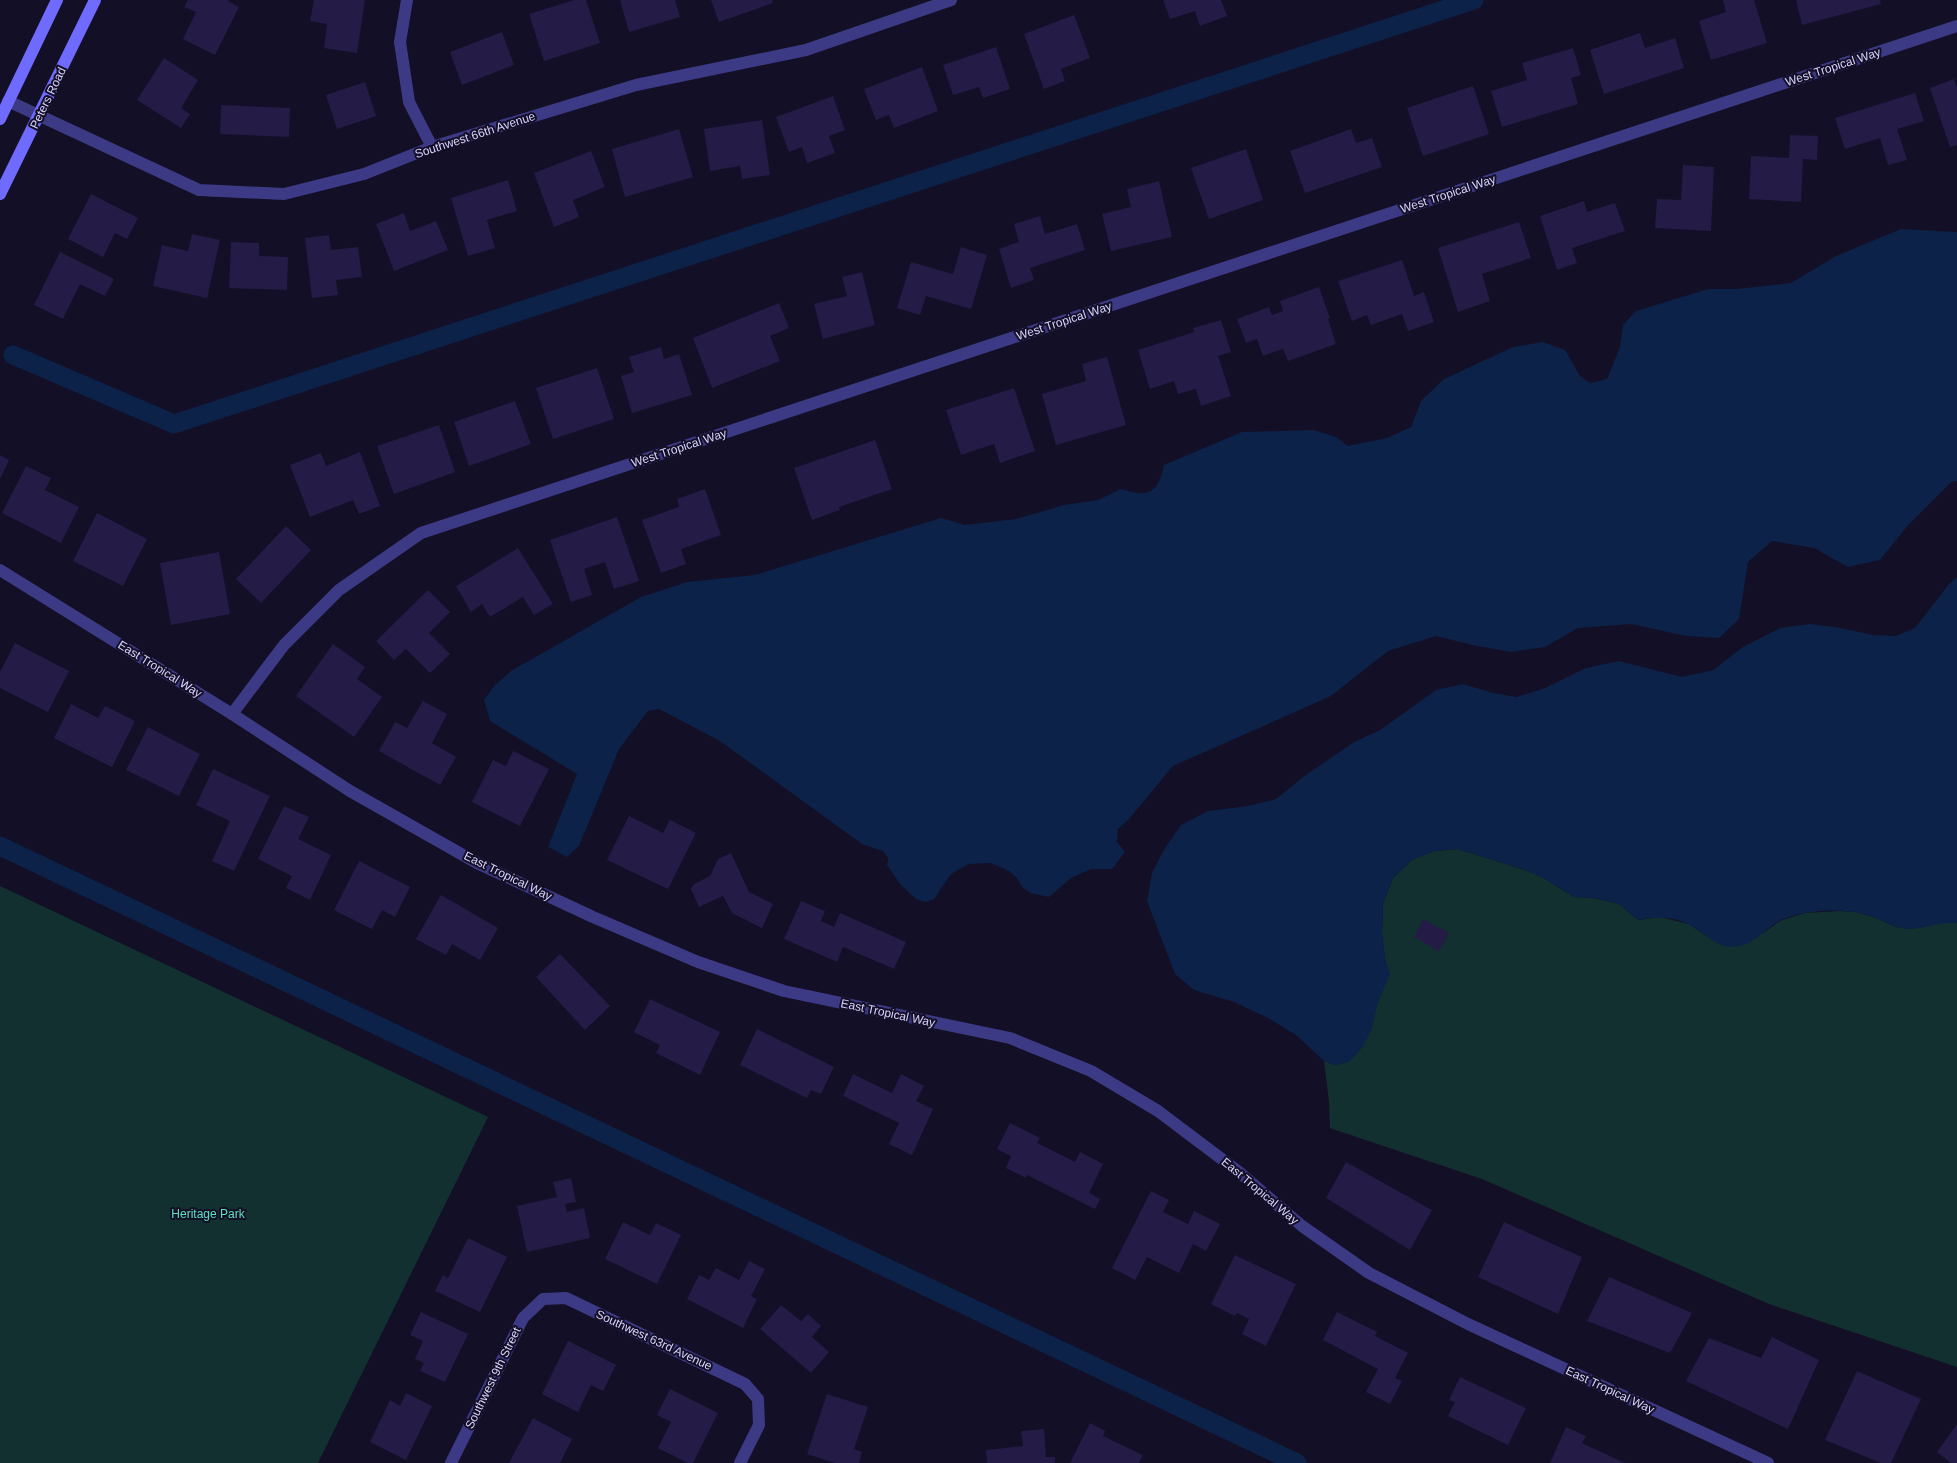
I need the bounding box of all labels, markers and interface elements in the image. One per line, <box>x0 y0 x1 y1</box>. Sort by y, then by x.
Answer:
street label: West Tropical Way <box>1784 45 1882 89</box>
street label: Peters Road <box>27 65 69 131</box>
street label: Southwest 66th Avenue <box>413 109 537 161</box>
street label: West Tropical Way <box>1399 172 1497 216</box>
street label: West Tropical Way <box>1015 299 1113 343</box>
street label: West Tropical Way <box>630 426 728 470</box>
street label: East Tropical Way <box>115 638 205 700</box>
street label: East Tropical Way <box>462 849 554 903</box>
street label: East Tropical Way <box>839 996 937 1030</box>
street label: East Tropical Way <box>1219 1155 1301 1227</box>
park label: Heritage Park <box>171 1207 246 1221</box>
street label: Southwest 63rd Avenue <box>594 1307 715 1373</box>
street label: Southwest 9th Street <box>462 1324 524 1431</box>
street label: East Tropical Way <box>1563 1363 1657 1417</box>

